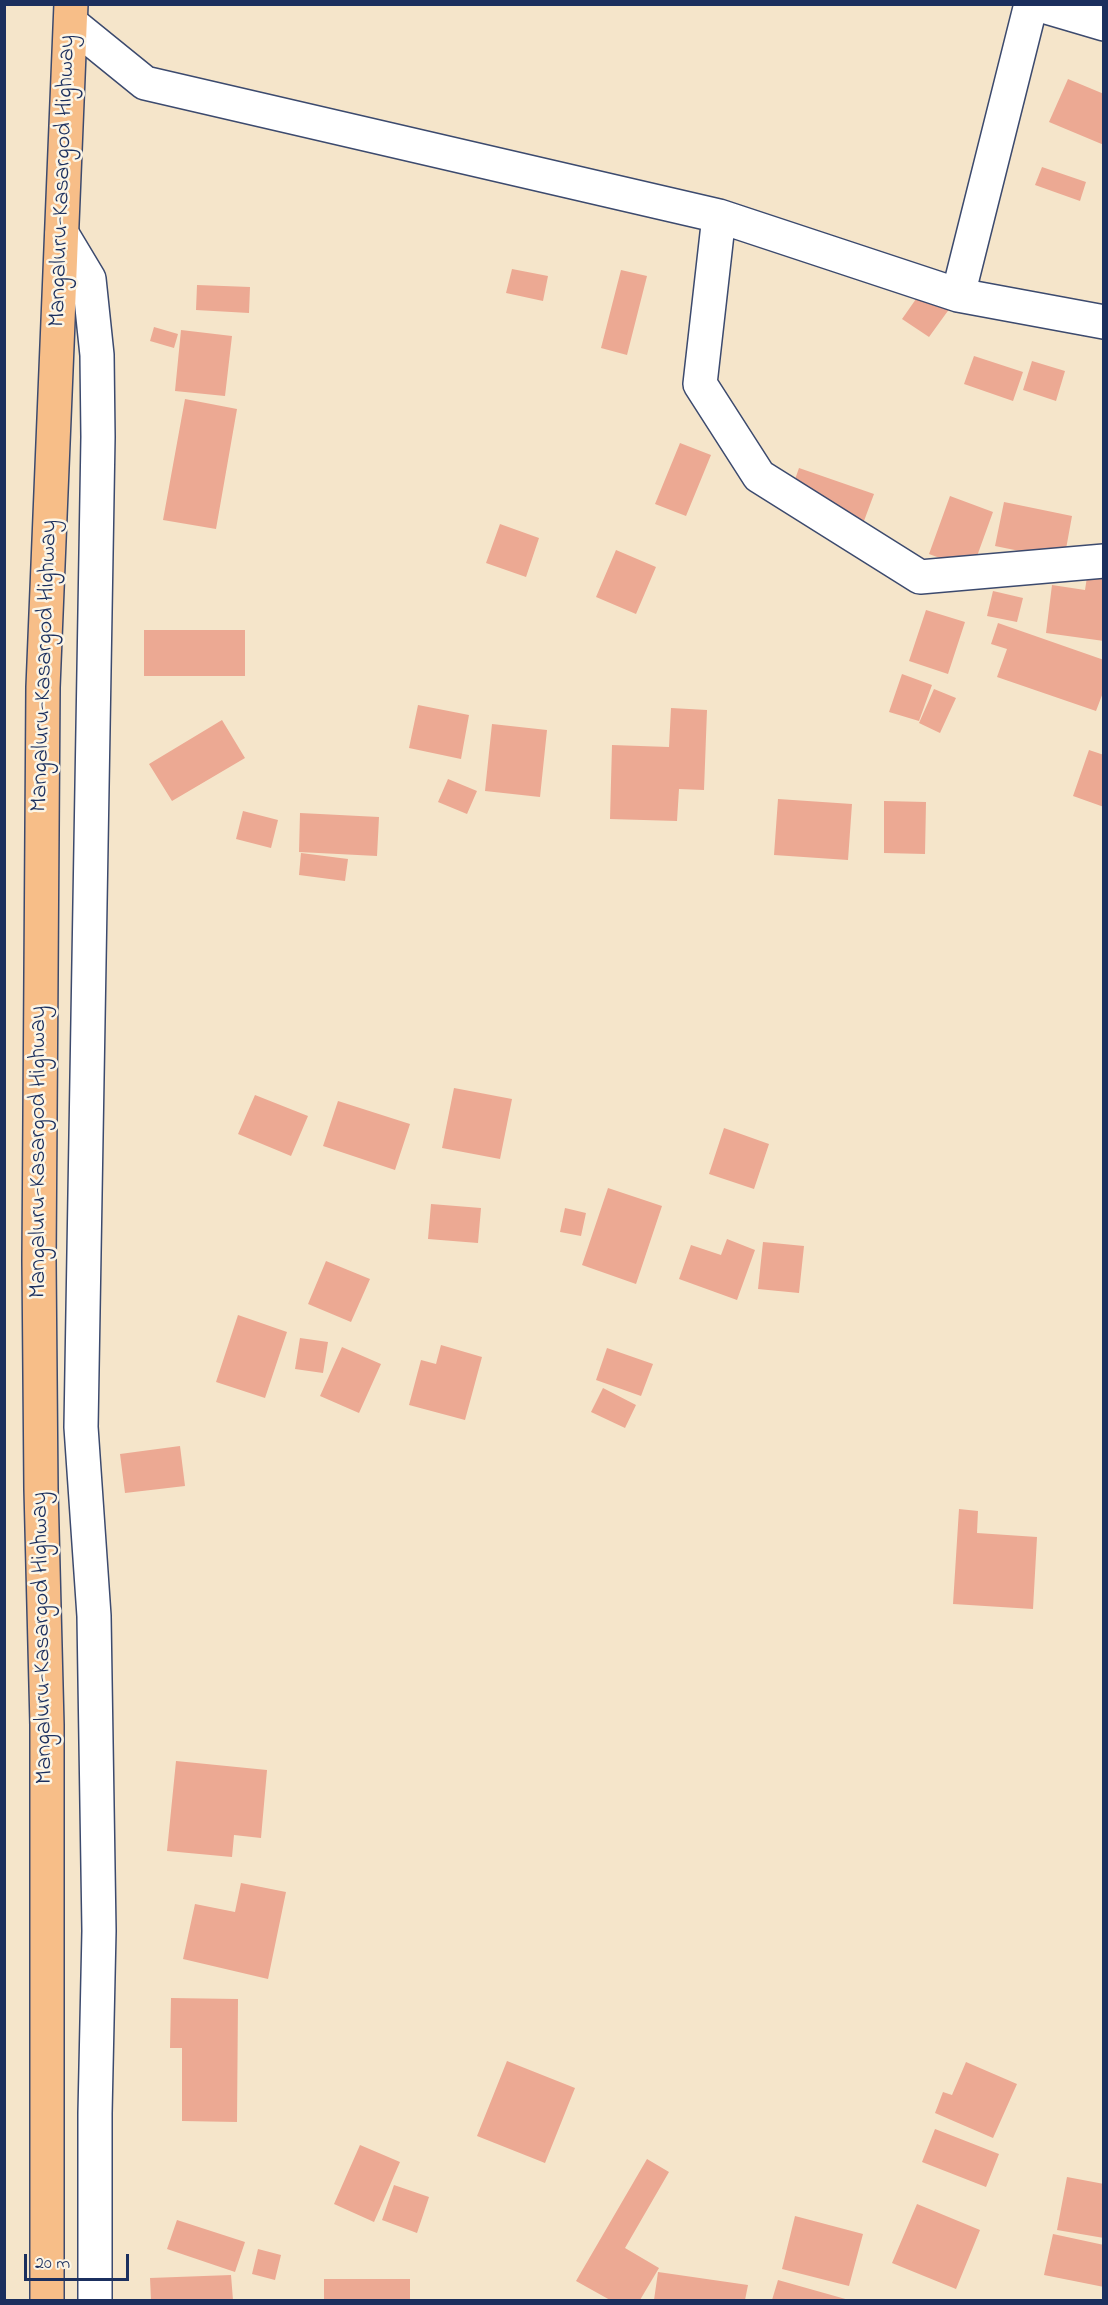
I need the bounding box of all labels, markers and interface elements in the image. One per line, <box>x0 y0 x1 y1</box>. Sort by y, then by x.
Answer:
street label: Mangaluru-Kasargod Highway <box>45 34 83 328</box>
street label: Mangaluru-Kasargod Highway <box>27 519 65 813</box>
street label: Mangaluru-Kasargod Highway <box>26 1006 54 1298</box>
street label: Mangaluru-Kasargod Highway <box>27 1492 61 1784</box>
scale bar <box>27 2242 132 2280</box>
text: 20 m <box>35 2251 70 2277</box>

